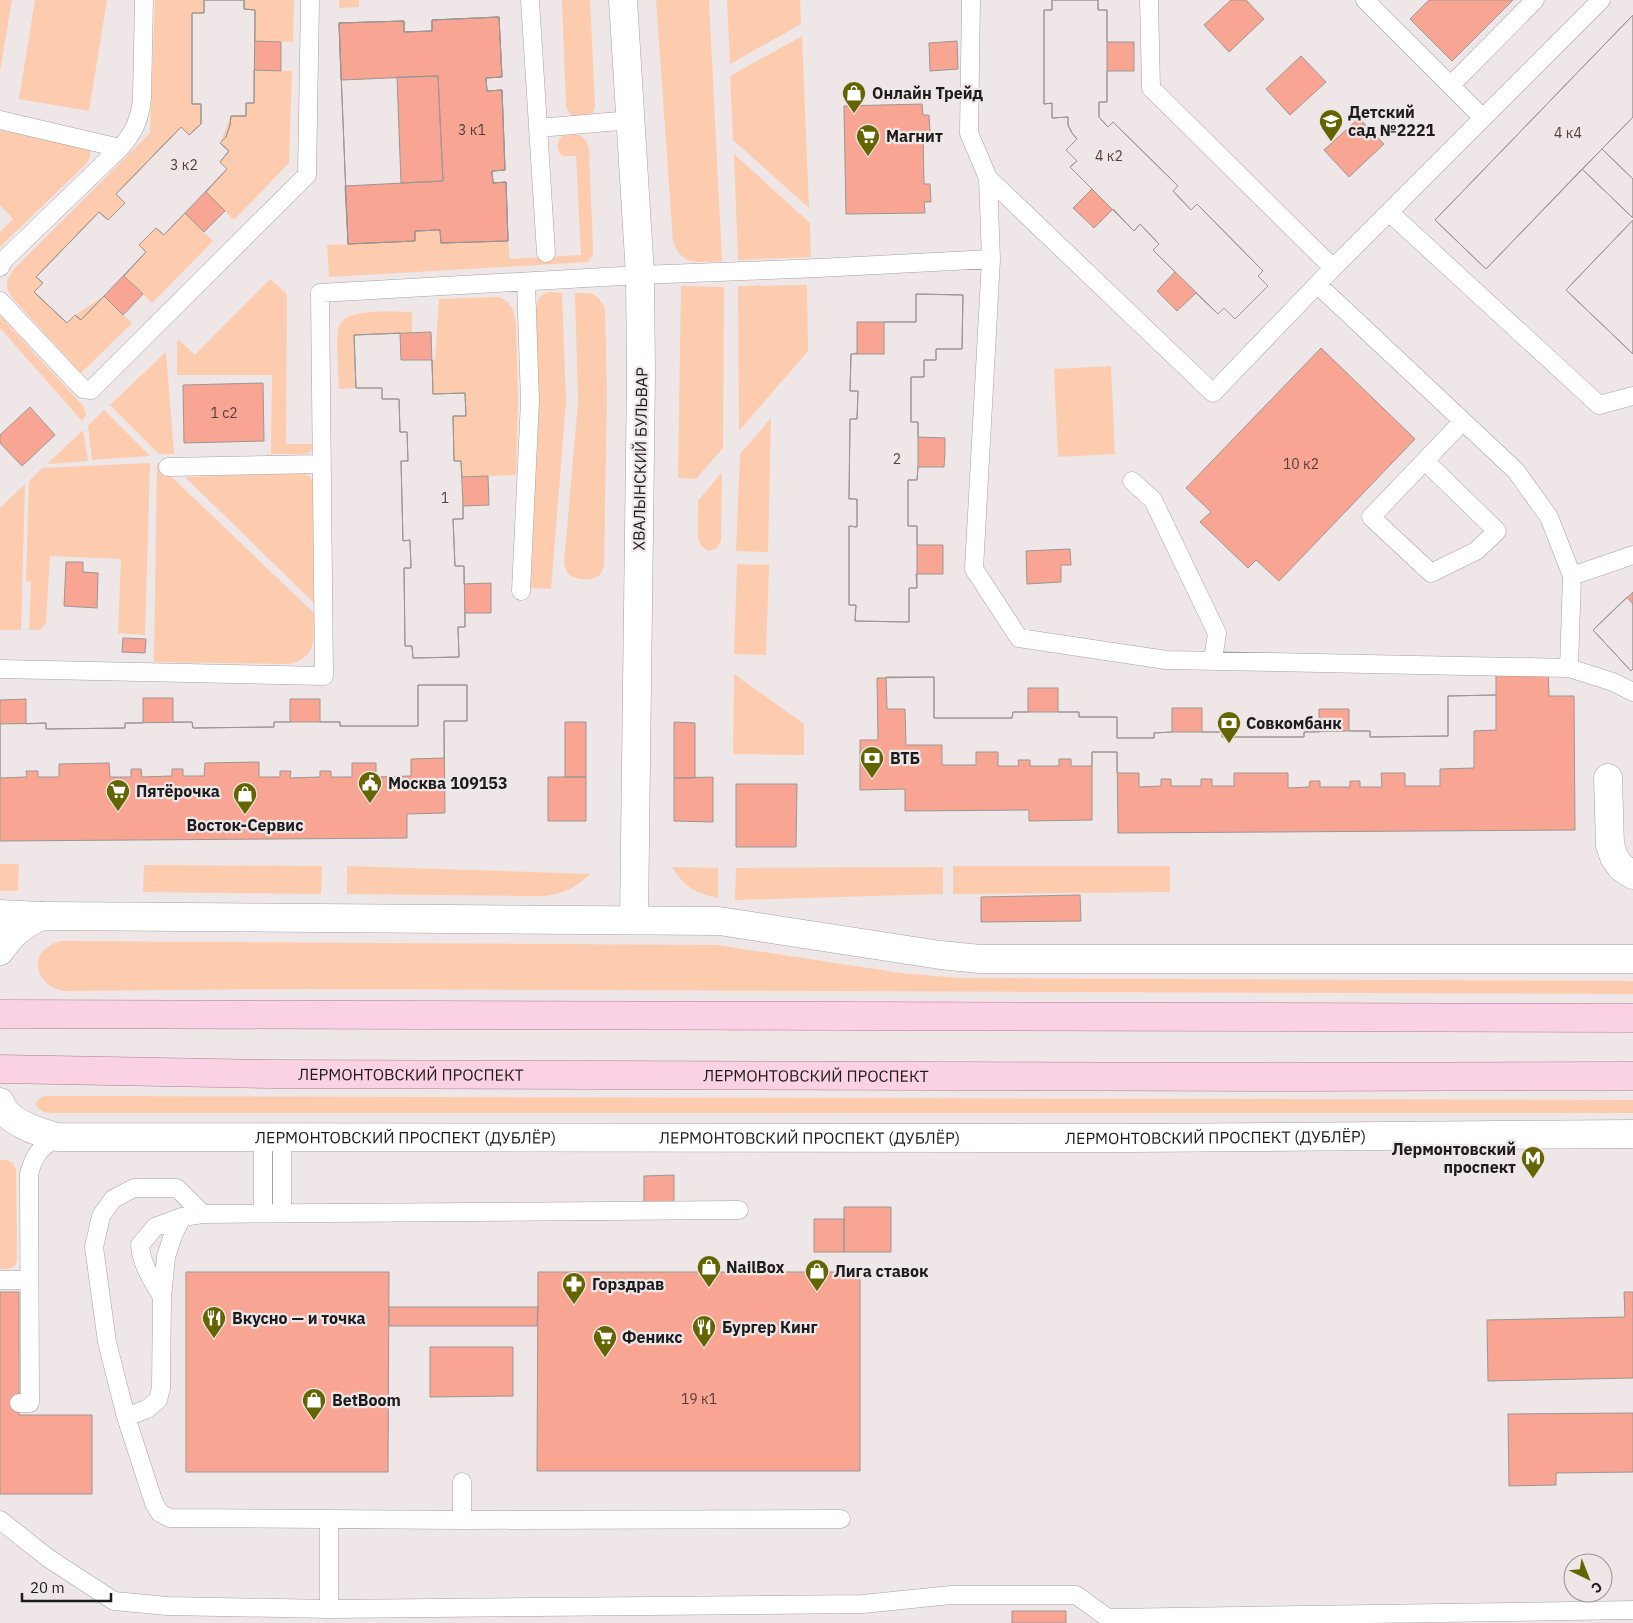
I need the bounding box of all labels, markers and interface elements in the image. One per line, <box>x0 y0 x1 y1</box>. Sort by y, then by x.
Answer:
shop icon: Онлайн Трейд <box>841 80 867 114</box>
place label: Онлайн Трейд <box>872 83 984 103</box>
place label: Детский сад №2221 <box>1348 102 1436 140</box>
school or university icon: Детский сад №2221 <box>1318 108 1344 142</box>
house number: 3 к1 <box>458 121 486 139</box>
supermarket icon: Магнит <box>855 123 881 157</box>
house number: 4 к4 <box>1554 124 1582 142</box>
place label: Магнит <box>886 126 943 146</box>
house number: 4 к2 <box>1095 147 1123 165</box>
house number: 3 к2 <box>170 156 198 174</box>
street label: ХВАЛЫНСКИЙ БУЛЬВАР <box>628 367 652 551</box>
house number: 1 с2 <box>210 404 238 422</box>
house number: 2 <box>893 450 901 468</box>
house number: 10 к2 <box>1283 455 1319 473</box>
house number: 1 <box>441 489 449 507</box>
bank icon: Совкомбанк <box>1216 710 1242 744</box>
place label: Совкомбанк <box>1246 713 1342 733</box>
bank icon: ВТБ <box>859 745 885 779</box>
place label: ВТБ <box>890 748 920 768</box>
public building icon: Москва 109153 <box>357 770 383 804</box>
place label: Москва 109153 <box>388 773 508 793</box>
supermarket icon: Пятёрочка <box>105 778 131 812</box>
place label: Пятёрочка <box>136 781 220 801</box>
shop icon: Восток-Сервис <box>232 781 258 815</box>
place label: Восток-Сервис <box>187 815 303 835</box>
street label: ЛЕРМОНТОВСКИЙ ПРОСПЕКТ <box>298 1064 524 1085</box>
street label: ЛЕРМОНТОВСКИЙ ПРОСПЕКТ <box>703 1065 929 1086</box>
street label: ЛЕРМОНТОВСКИЙ ПРОСПЕКТ (ДУБЛЁР) <box>1065 1126 1366 1148</box>
street label: ЛЕРМОНТОВСКИЙ ПРОСПЕКТ (ДУБЛЁР) <box>255 1127 556 1147</box>
street label: ЛЕРМОНТОВСКИЙ ПРОСПЕКТ (ДУБЛЁР) <box>659 1128 960 1148</box>
place label: Лермонтовский проспект <box>1392 1139 1516 1177</box>
metro station icon: Лермонтовский проспект <box>1520 1145 1546 1179</box>
shop icon: NailBox <box>696 1254 722 1288</box>
place label: NailBox <box>726 1257 785 1277</box>
shop icon: Лига ставок <box>804 1258 830 1292</box>
place label: Лига ставок <box>834 1261 929 1281</box>
pharmacy icon: Горздрав <box>561 1271 587 1305</box>
place label: Горздрав <box>592 1274 664 1294</box>
restaurant icon: Вкусно — и точка <box>201 1305 227 1339</box>
place label: Вкусно — и точка <box>232 1308 366 1328</box>
restaurant icon: Бургер Кинг <box>691 1314 717 1348</box>
place label: Бургер Кинг <box>722 1317 818 1337</box>
supermarket icon: Феникс <box>592 1324 618 1358</box>
place label: Феникс <box>622 1327 683 1347</box>
shop icon: BetBoom <box>301 1387 327 1421</box>
place label: BetBoom <box>332 1390 401 1410</box>
house number: 19 к1 <box>681 1390 717 1408</box>
north arrow <box>1563 1553 1613 1603</box>
scale bar <box>22 1570 111 1602</box>
text: 20 m <box>30 1578 65 1597</box>
text: С <box>1587 1578 1606 1597</box>

